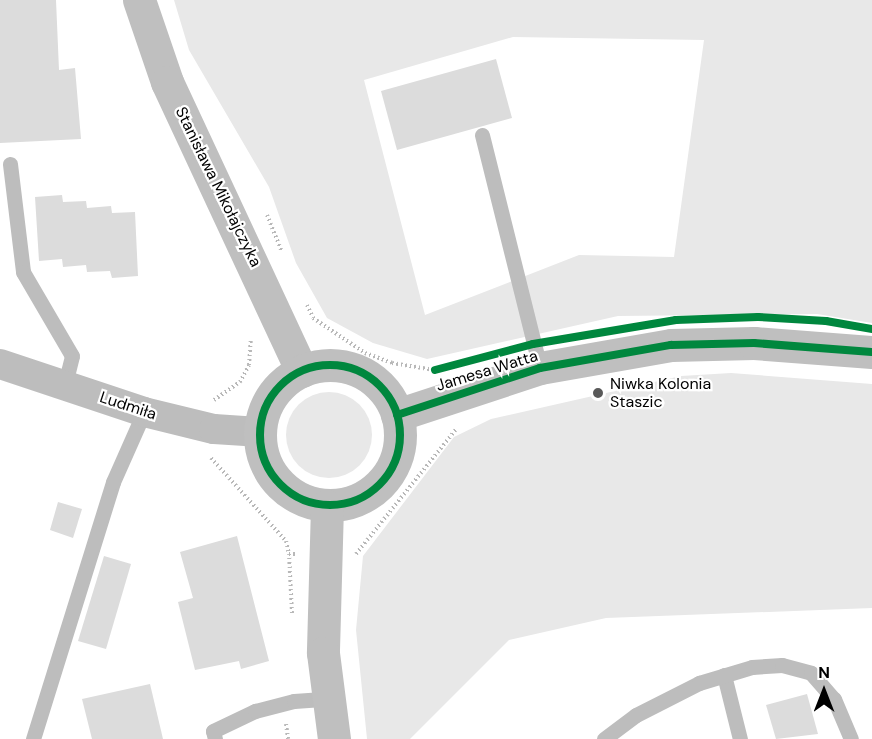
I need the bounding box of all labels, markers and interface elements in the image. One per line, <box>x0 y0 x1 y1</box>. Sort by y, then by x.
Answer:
street label: Stanisława Mikołajczyka <box>171 104 265 270</box>
street label: Jamesa Watta <box>434 346 540 396</box>
place label: Niwka Kolonia Staszic <box>610 374 711 412</box>
marker: Niwka Kolonia Staszic <box>591 386 605 400</box>
street label: Ludmiła <box>97 388 159 424</box>
north arrow <box>794 661 854 721</box>
text: N <box>818 662 830 683</box>

